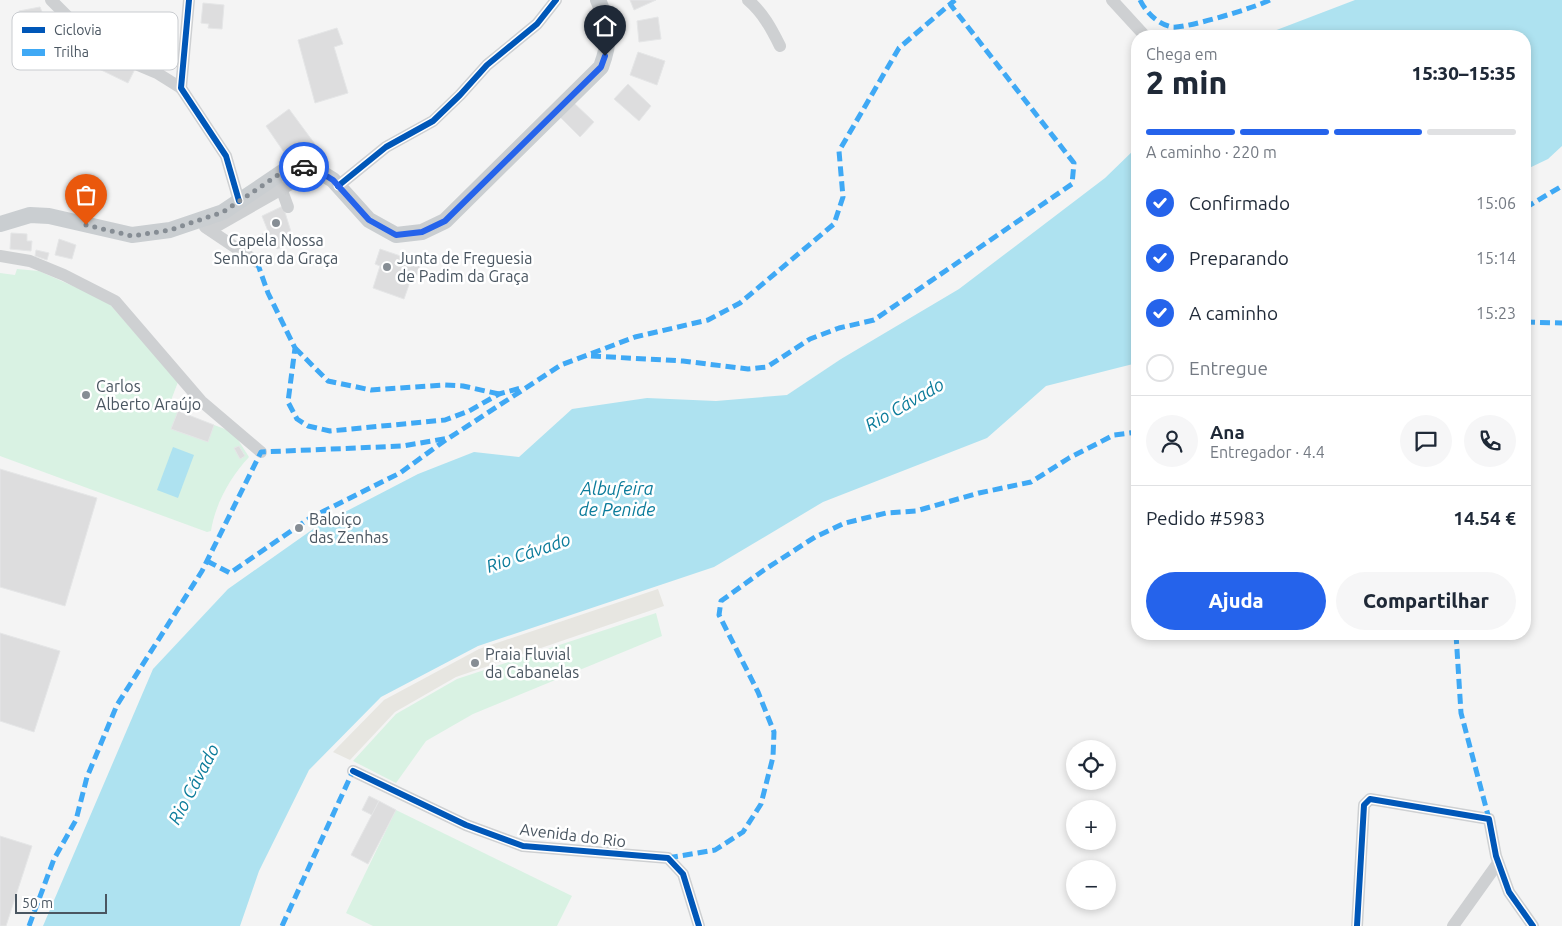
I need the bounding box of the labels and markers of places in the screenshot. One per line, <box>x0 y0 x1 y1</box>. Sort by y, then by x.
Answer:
pin <box>584 5 626 56</box>
pin <box>65 174 107 225</box>
marker: Capela Nossa Senhora da Graça <box>270 217 282 229</box>
place label: Capela Nossa Senhora da Graça <box>214 231 338 267</box>
place label: Junta de Freguesia de Padim da Graça <box>397 249 532 285</box>
marker: Junta de Freguesia de Padim da Graça <box>381 261 393 273</box>
place label: Carlos Alberto Araújo <box>96 377 201 413</box>
marker: Carlos Alberto Araújo <box>80 389 92 401</box>
place label: Baloiço das Zenhas <box>309 510 389 546</box>
marker: Baloiço das Zenhas <box>293 522 305 534</box>
place label: Praia Fluvial da Cabanelas <box>485 645 579 681</box>
marker: Praia Fluvial da Cabanelas <box>469 657 481 669</box>

